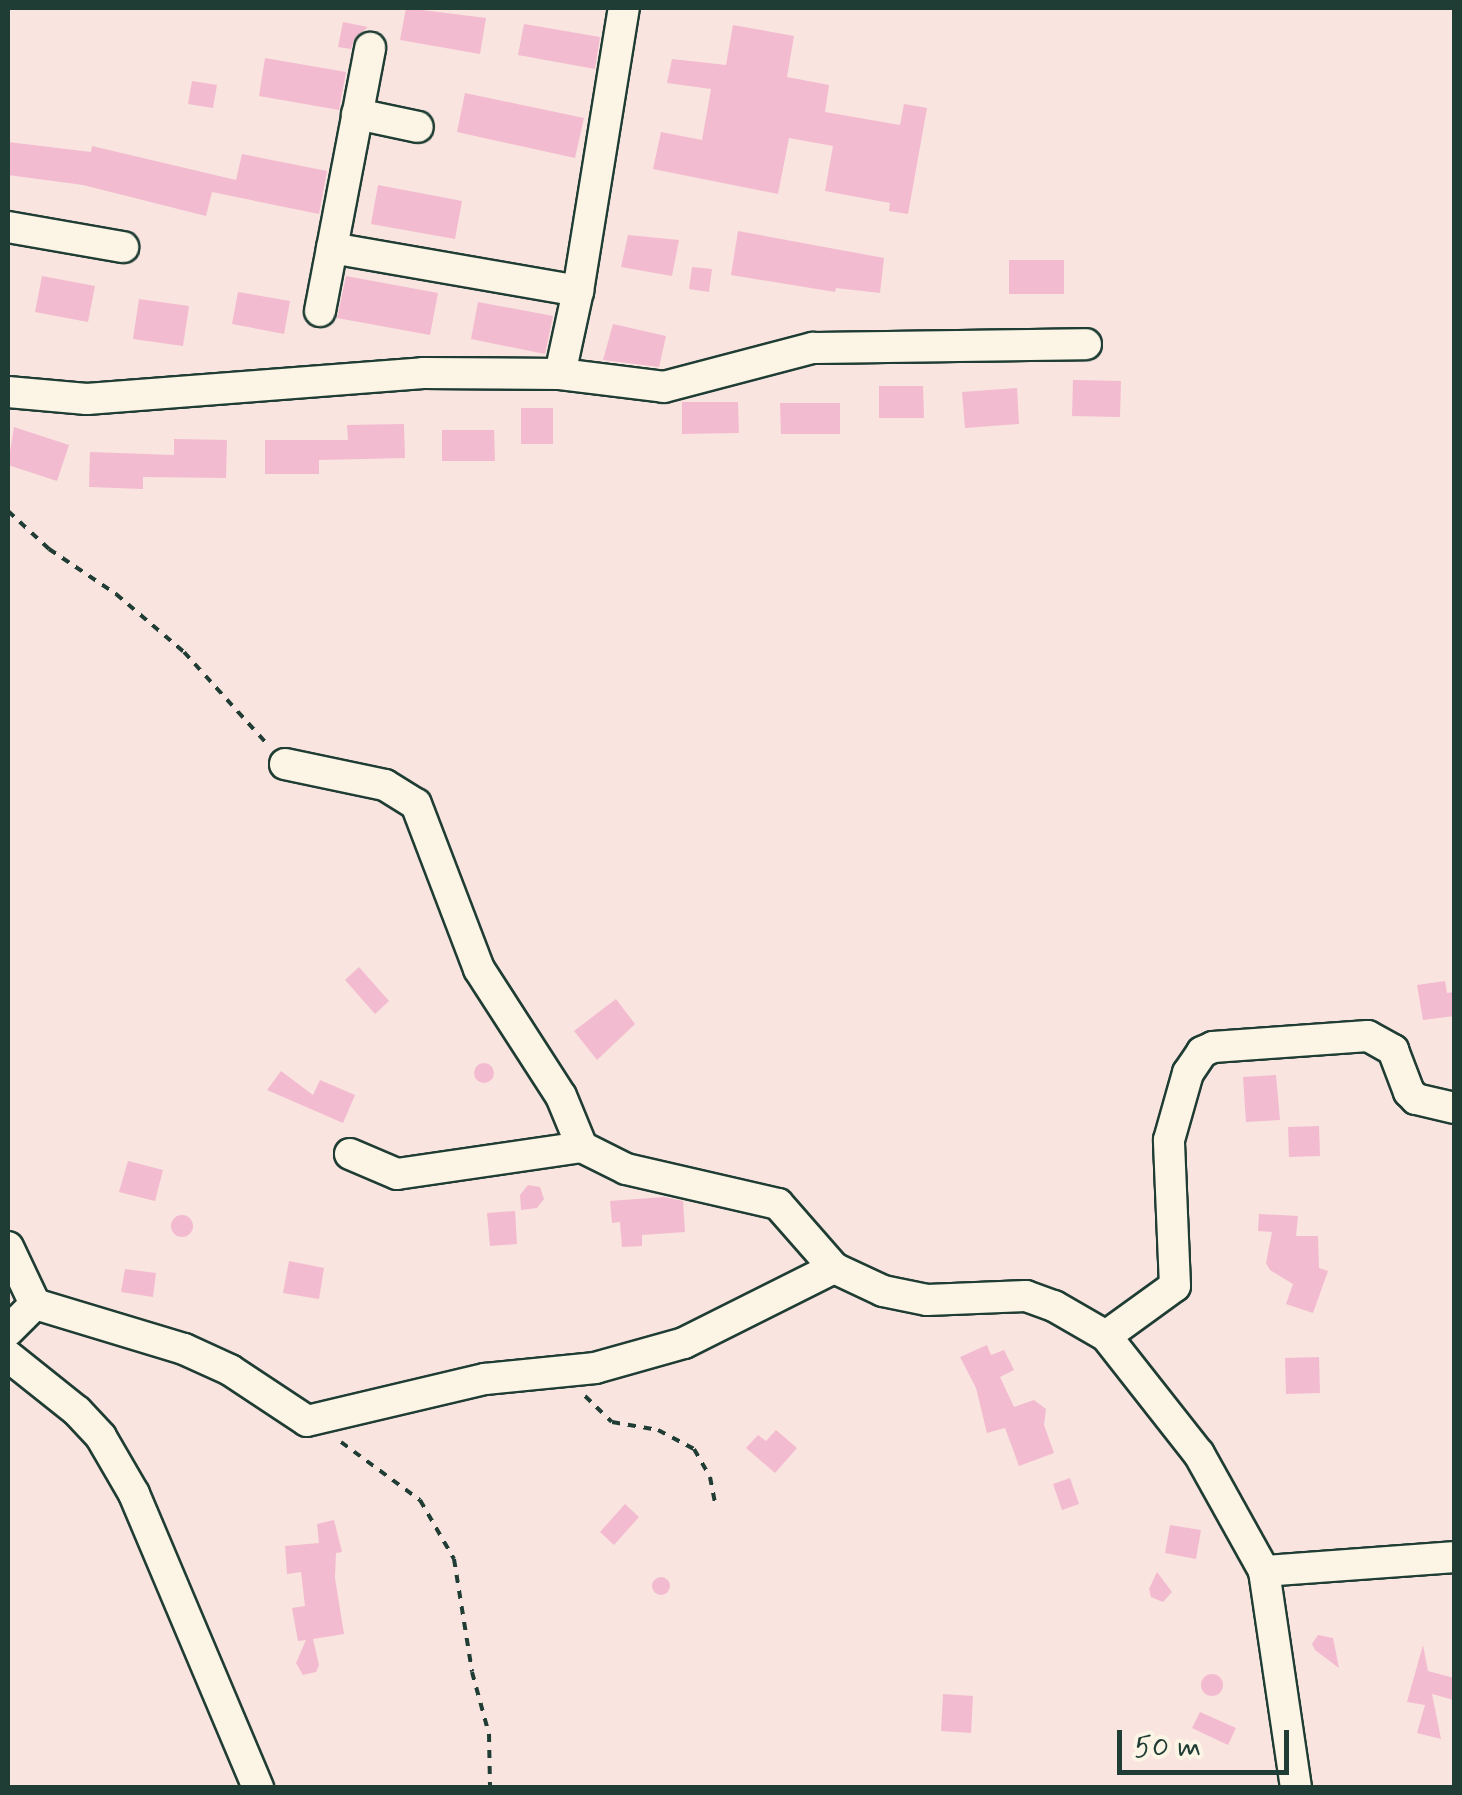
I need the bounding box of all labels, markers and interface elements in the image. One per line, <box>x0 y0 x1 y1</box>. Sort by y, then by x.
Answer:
scale bar <box>1122 1710 1294 1772</box>
text: 50 m <box>1134 1728 1201 1767</box>

